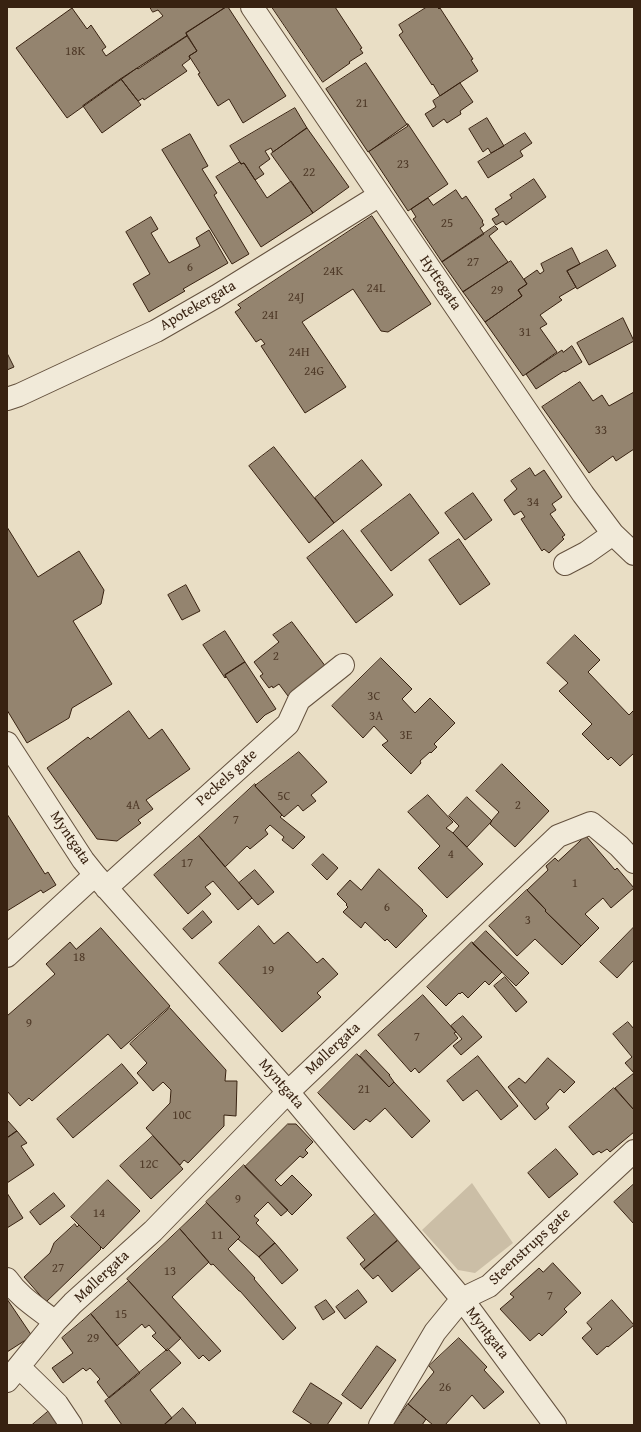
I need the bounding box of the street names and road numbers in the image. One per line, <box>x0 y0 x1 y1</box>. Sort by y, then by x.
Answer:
street label: Hyttegata <box>415 252 465 314</box>
street label: Apotekergata <box>157 277 239 335</box>
street label: Peckels gate <box>193 746 261 810</box>
street label: Myntgata <box>46 808 94 868</box>
street label: Møllergata <box>302 1019 364 1079</box>
street label: Myntgata <box>254 1055 308 1113</box>
street label: Steenstrups gate <box>486 1205 574 1289</box>
street label: Møllergata <box>71 1247 133 1307</box>
street label: Myntgata <box>462 1303 512 1363</box>

